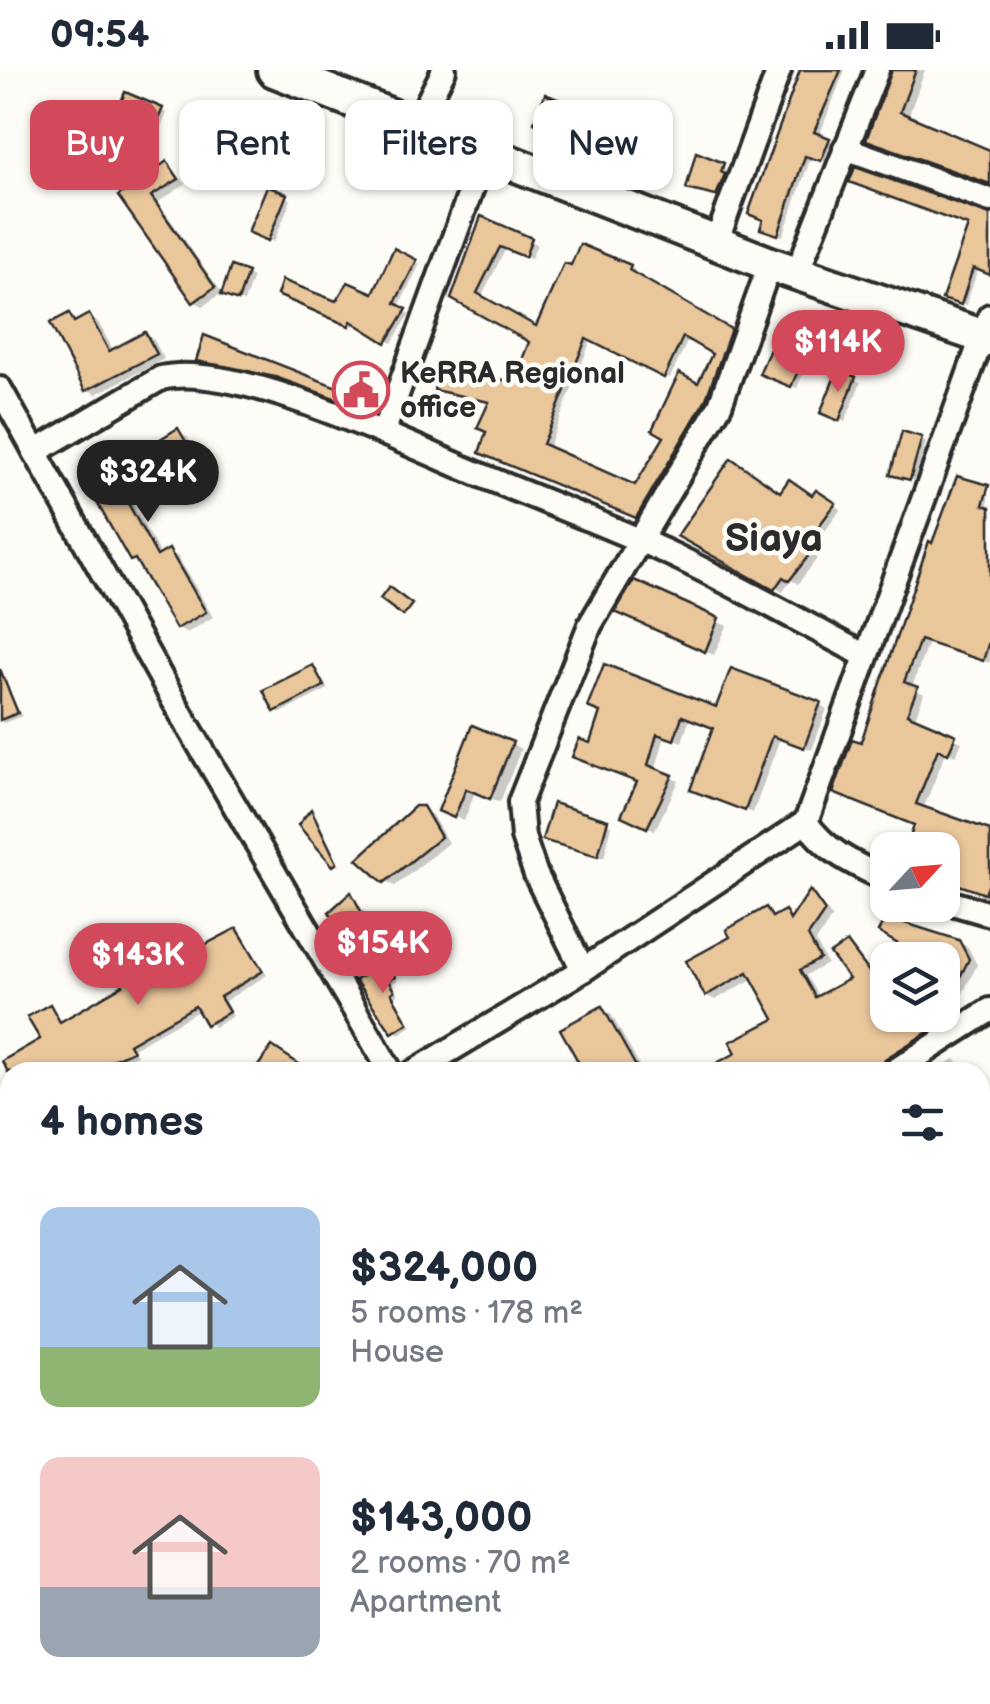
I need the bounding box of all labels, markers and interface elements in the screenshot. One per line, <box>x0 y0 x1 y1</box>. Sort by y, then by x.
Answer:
text: 09:54 <box>50 13 149 58</box>
chip: Buy <box>30 100 159 190</box>
chip: Rent <box>179 100 325 190</box>
chip: Filters <box>345 100 513 190</box>
chip: New <box>533 100 673 190</box>
pin: $114K <box>768 310 908 395</box>
text: $114K <box>794 323 882 362</box>
place label: KeRRA Regional office <box>400 356 625 426</box>
public building icon: KeRRA Regional office <box>331 360 391 420</box>
pin: $324K <box>78 440 218 525</box>
text: $324K <box>99 453 197 492</box>
district label: Siaya <box>725 515 823 563</box>
north arrow <box>870 832 960 922</box>
map controls <box>870 832 960 1032</box>
pin: $154K <box>313 911 453 996</box>
pin: $143K <box>68 923 208 1008</box>
text: $154K <box>336 924 430 963</box>
text: $143K <box>91 936 185 975</box>
button: layers <box>870 942 960 1032</box>
icon: filters <box>895 1095 950 1150</box>
text: 4 homes <box>40 1097 204 1148</box>
text: $324,000 <box>350 1243 538 1294</box>
icon: home <box>120 1247 240 1367</box>
text: 5 rooms · 178 m² <box>350 1294 583 1333</box>
text: House <box>350 1333 444 1372</box>
text: $143,000 <box>350 1493 532 1544</box>
icon: home <box>120 1497 240 1617</box>
text: 2 rooms · 70 m² <box>350 1544 571 1583</box>
text: Apartment <box>350 1583 501 1622</box>

